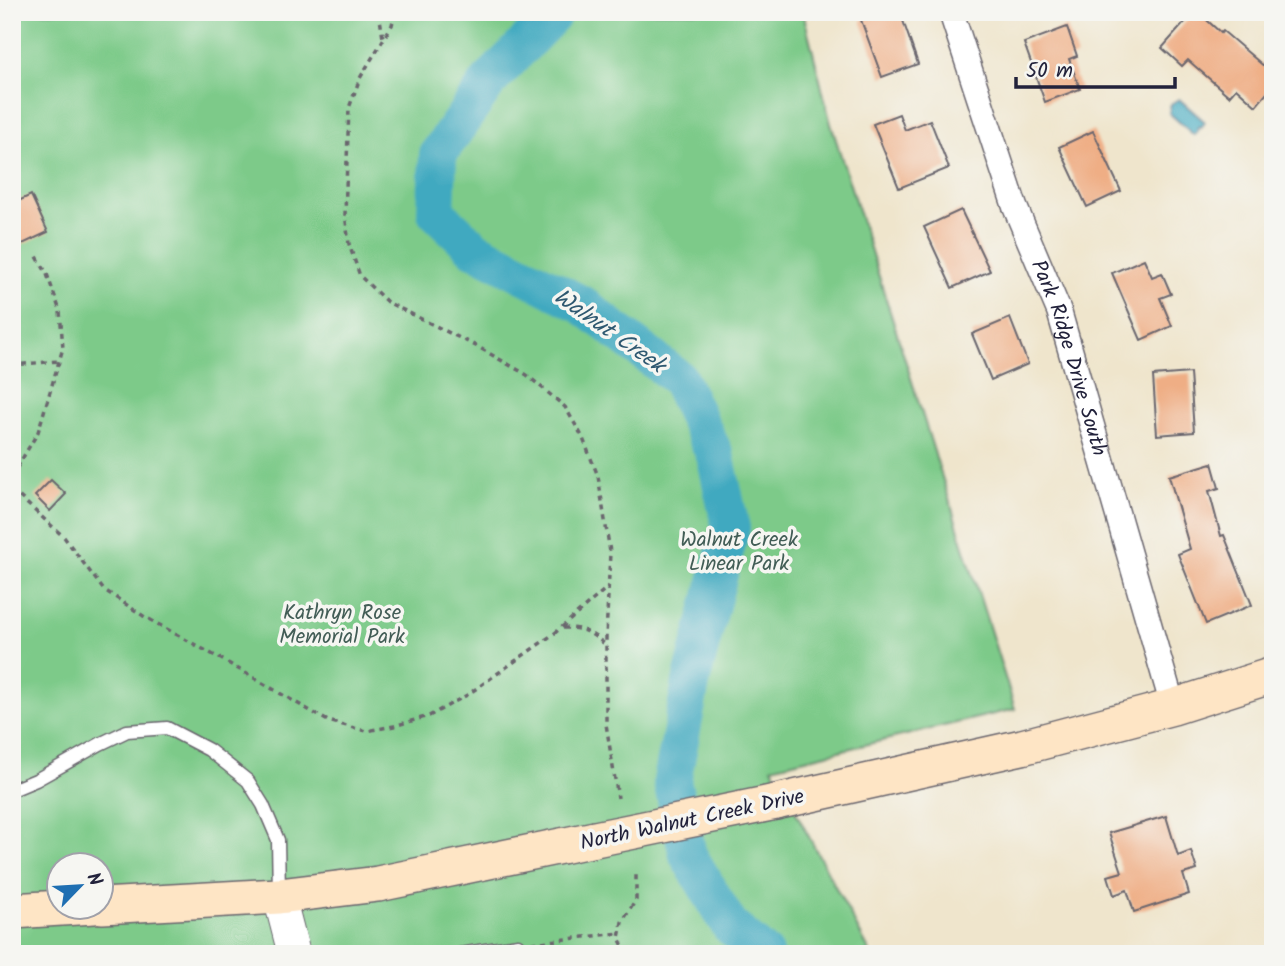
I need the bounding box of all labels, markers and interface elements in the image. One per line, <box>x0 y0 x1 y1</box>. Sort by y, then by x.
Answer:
scale bar <box>1016 46 1175 90</box>
text: 50 m <box>1026 55 1073 88</box>
street label: Park Ridge Drive South <box>1021 255 1115 460</box>
water label: Walnut Creek <box>546 280 675 385</box>
park label: Walnut Creek Linear Park <box>680 524 798 581</box>
park label: Kathryn Rose Memorial Park <box>279 597 405 654</box>
street label: North Walnut Creek Drive <box>577 780 808 860</box>
north arrow <box>46 850 116 920</box>
text: N <box>77 868 110 891</box>

